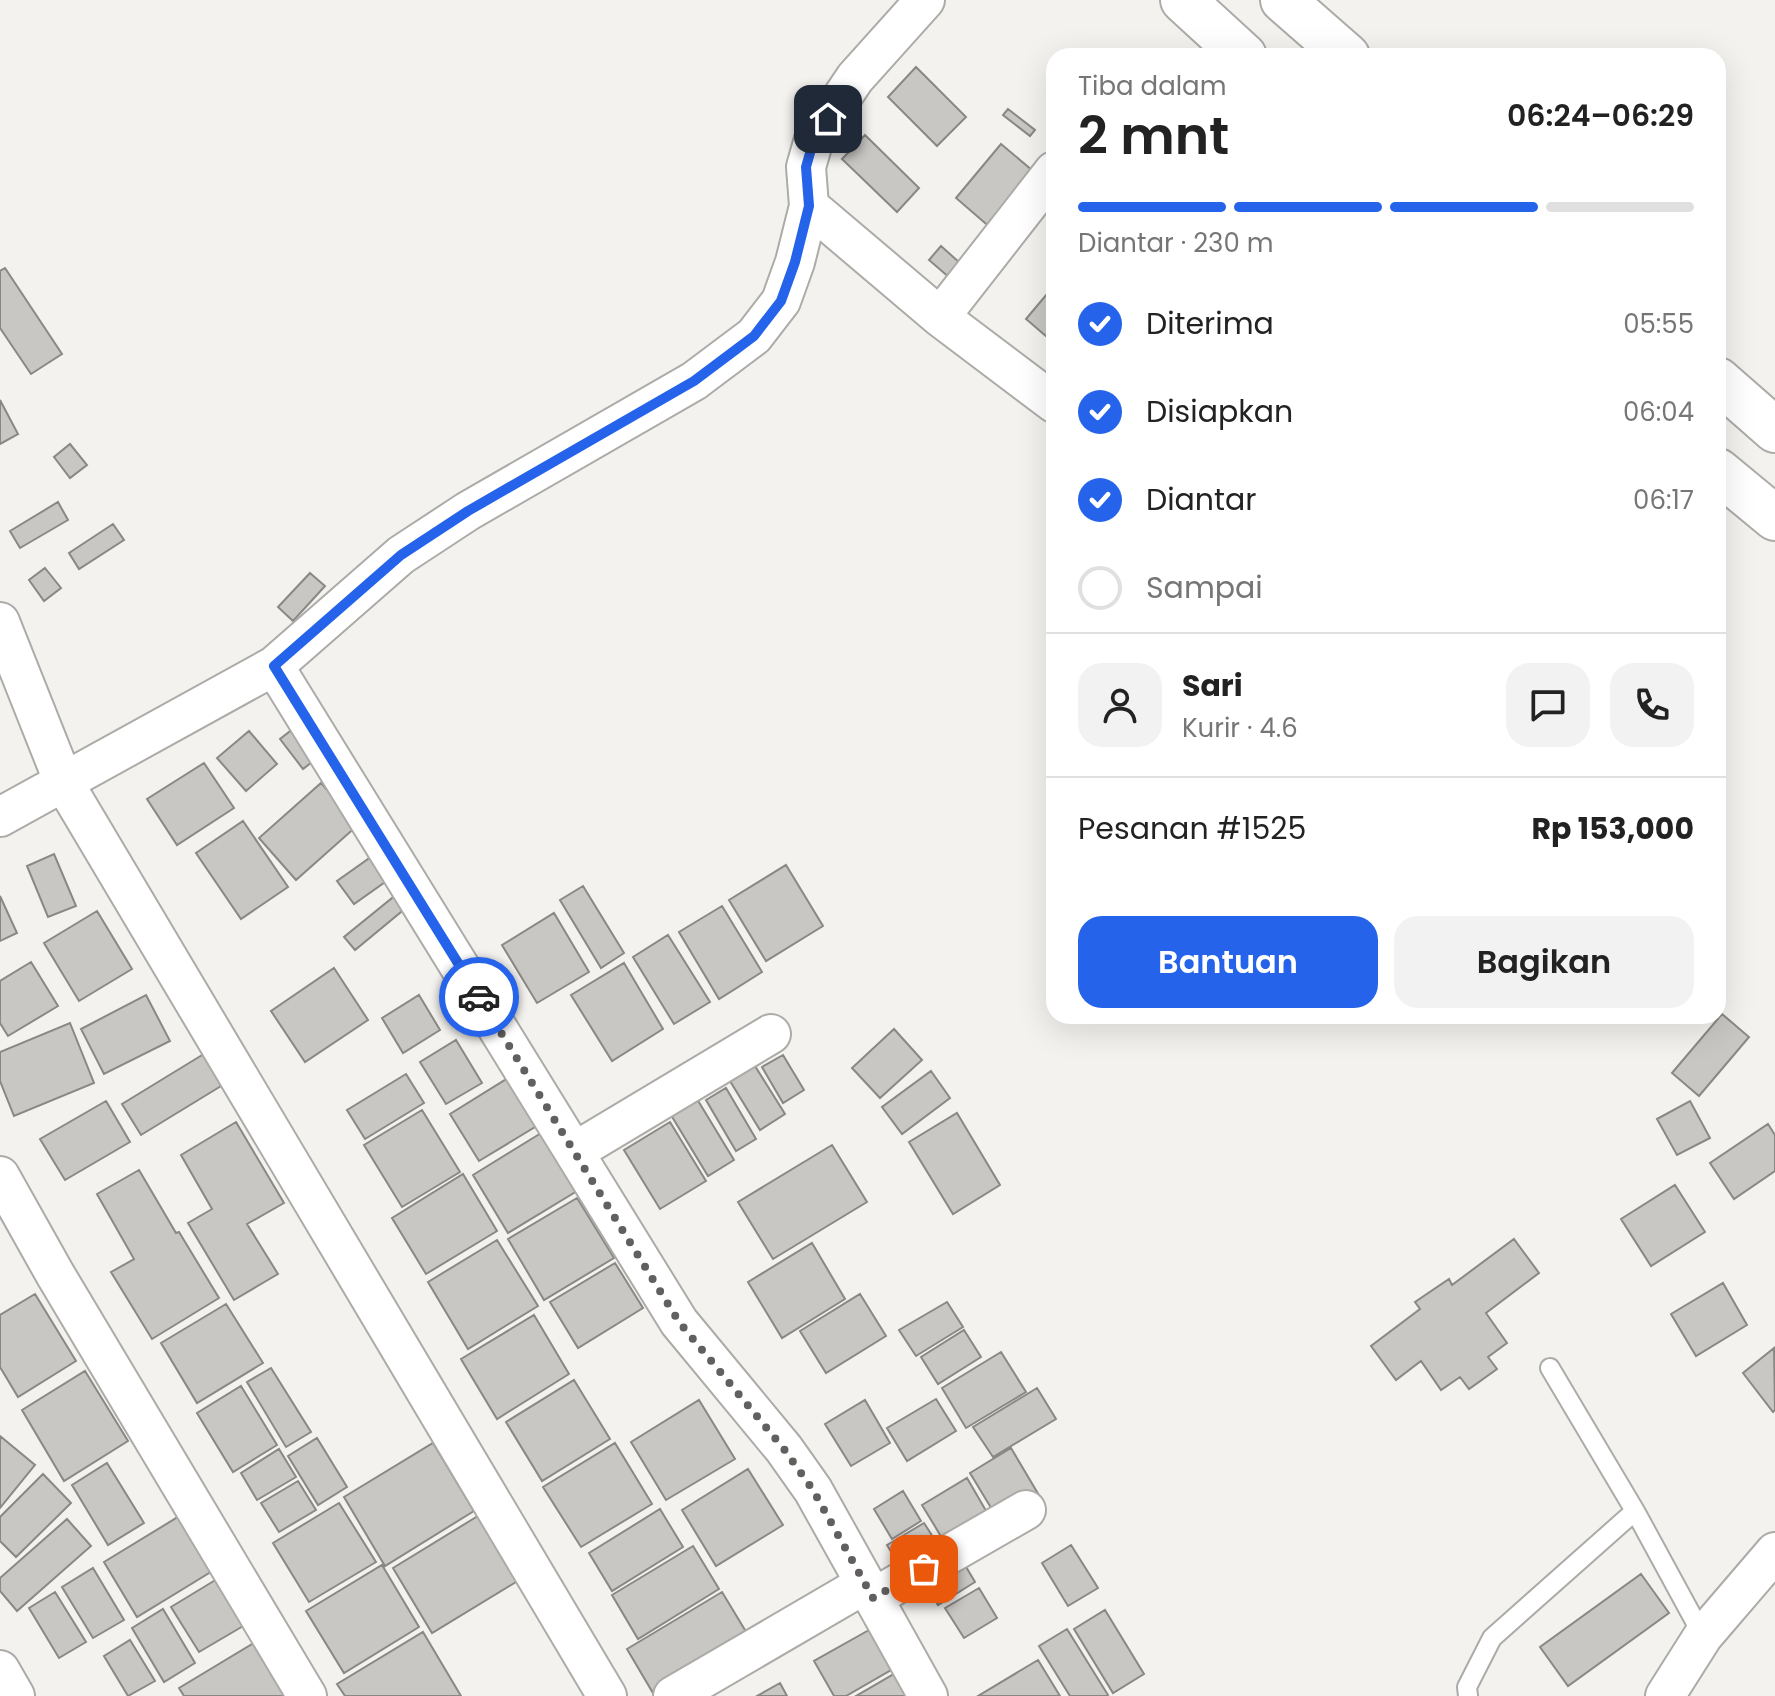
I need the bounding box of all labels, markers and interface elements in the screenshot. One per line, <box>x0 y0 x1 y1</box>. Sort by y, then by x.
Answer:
text: Tiba dalam <box>1078 68 1226 104</box>
pin <box>794 85 862 153</box>
text: 06:24–06:29 <box>1507 94 1694 137</box>
icon: home <box>806 97 850 141</box>
text: 2 mnt <box>1078 99 1229 172</box>
text: Diantar · 230 m <box>1078 225 1273 261</box>
icon: check <box>1078 302 1122 346</box>
text: Diterima <box>1146 302 1274 345</box>
text: 05:55 <box>1623 306 1694 342</box>
icon: check <box>1078 390 1122 434</box>
text: Disiapkan <box>1146 390 1293 433</box>
text: 06:04 <box>1623 394 1694 430</box>
icon: check <box>1078 478 1122 522</box>
text: Diantar <box>1146 478 1256 521</box>
text: 06:17 <box>1633 482 1694 518</box>
text: Sampai <box>1146 566 1263 609</box>
button: person <box>1078 663 1162 747</box>
button: chat <box>1506 663 1590 747</box>
button: phone <box>1610 663 1694 747</box>
text: Sari <box>1182 664 1243 707</box>
text: Kurir · 4.6 <box>1182 710 1298 746</box>
text: Pesanan #1525 <box>1078 807 1306 850</box>
text: Rp 153,000 <box>1531 807 1694 850</box>
button: Bantuan <box>1078 916 1378 1008</box>
button: Bagikan <box>1394 916 1694 1008</box>
courier <box>439 957 519 1037</box>
icon: car <box>457 975 501 1019</box>
pin <box>890 1535 958 1603</box>
icon: bag <box>902 1547 946 1591</box>

